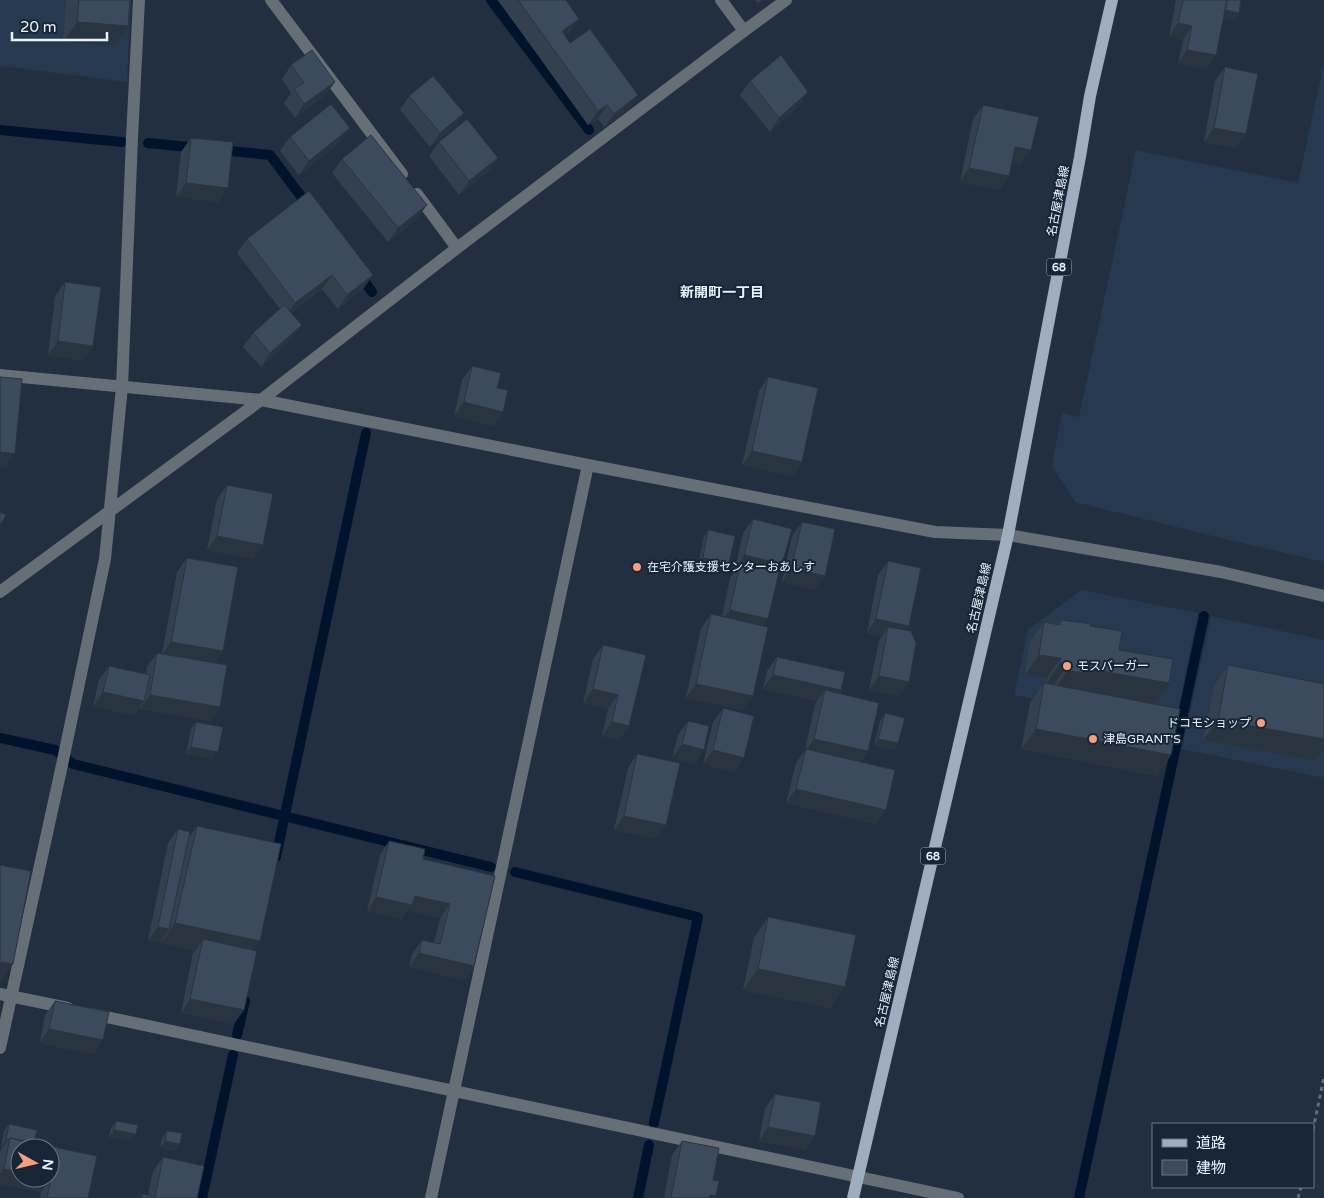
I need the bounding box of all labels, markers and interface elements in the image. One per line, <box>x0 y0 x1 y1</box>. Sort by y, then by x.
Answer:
scale bar <box>12 10 108 42</box>
text: 20 m <box>20 18 57 36</box>
street label: 名古屋津島線 <box>1044 164 1072 238</box>
road number: 68 <box>1046 258 1072 276</box>
district label: 新開町一丁目 <box>680 284 764 301</box>
place label: 在宅介護支援センターおあしす <box>647 560 815 574</box>
marker: 在宅介護支援センターおあしす <box>631 561 643 573</box>
street label: 名古屋津島線 <box>964 561 994 635</box>
place label: モスバーガー <box>1077 659 1149 673</box>
marker: モスバーガー <box>1061 660 1073 672</box>
place label: ドコモショップ <box>1167 716 1251 730</box>
marker: ドコモショップ <box>1255 717 1267 729</box>
place label: 津島GRANT'S <box>1103 732 1181 746</box>
marker: 津島GRANT'S <box>1087 733 1099 745</box>
road number: 68 <box>920 848 946 864</box>
street label: 名古屋津島線 <box>872 955 902 1029</box>
legend <box>1152 1123 1314 1188</box>
text: 道路 <box>1196 1134 1226 1152</box>
north arrow <box>10 1138 60 1188</box>
text: N <box>38 1158 57 1171</box>
text: 建物 <box>1196 1159 1226 1177</box>

